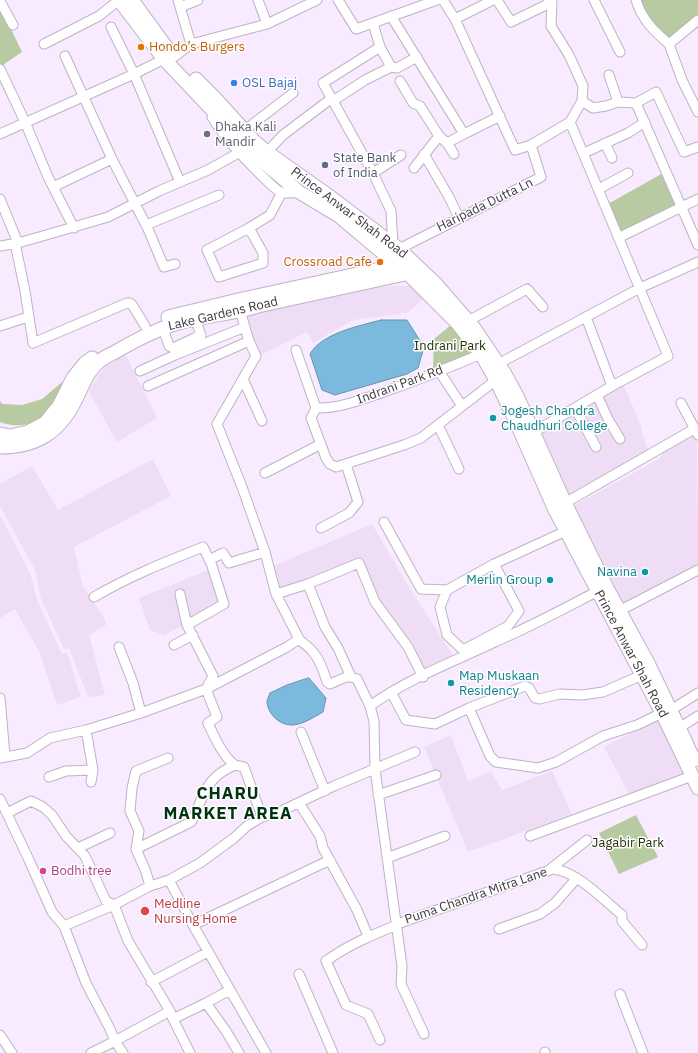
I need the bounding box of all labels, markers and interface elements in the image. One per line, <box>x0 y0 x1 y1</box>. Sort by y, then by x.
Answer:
place label: Hondo’s Burgers <box>149 39 245 55</box>
marker: Hondo’s Burgers <box>136 42 146 52</box>
place label: OSL Bajaj <box>242 75 297 91</box>
marker: OSL Bajaj <box>229 78 239 88</box>
place label: Dhaka Kali Mandir <box>215 119 277 150</box>
marker: Dhaka Kali Mandir <box>202 129 212 139</box>
place label: State Bank of India <box>333 150 396 181</box>
marker: State Bank of India <box>320 160 330 170</box>
street label: Prince Anwar Shah Road <box>287 164 411 262</box>
street label: Haripada Dutta Ln <box>434 175 536 235</box>
place label: Crossroad Cafe <box>284 254 372 270</box>
marker: Crossroad Cafe <box>375 257 385 267</box>
street label: Lake Gardens Road <box>167 294 279 334</box>
park label: Indrani Park <box>414 338 486 354</box>
street label: Indrani Park Rd <box>355 362 445 408</box>
place label: Jogesh Chandra Chaudhuri College <box>501 403 608 434</box>
marker: Jogesh Chandra Chaudhuri College <box>488 413 498 423</box>
place label: Navina <box>597 564 637 580</box>
marker: Navina <box>640 567 650 577</box>
place label: Merlin Group <box>466 572 542 588</box>
marker: Merlin Group <box>545 575 555 585</box>
street label: Prince Anwar Shah Road <box>591 588 671 720</box>
place label: Map Muskaan Residency <box>459 668 539 699</box>
marker: Map Muskaan Residency <box>446 678 456 688</box>
district label: CHARU MARKET AREA <box>163 784 293 824</box>
park label: Jagabir Park <box>592 835 664 851</box>
place label: Bodhi tree <box>51 863 112 879</box>
street label: Puma Chandra Mitra Lane <box>403 864 549 928</box>
marker: Bodhi tree <box>38 866 48 876</box>
place label: Medline Nursing Home <box>154 896 237 927</box>
marker: Medline Nursing Home <box>139 905 151 917</box>

